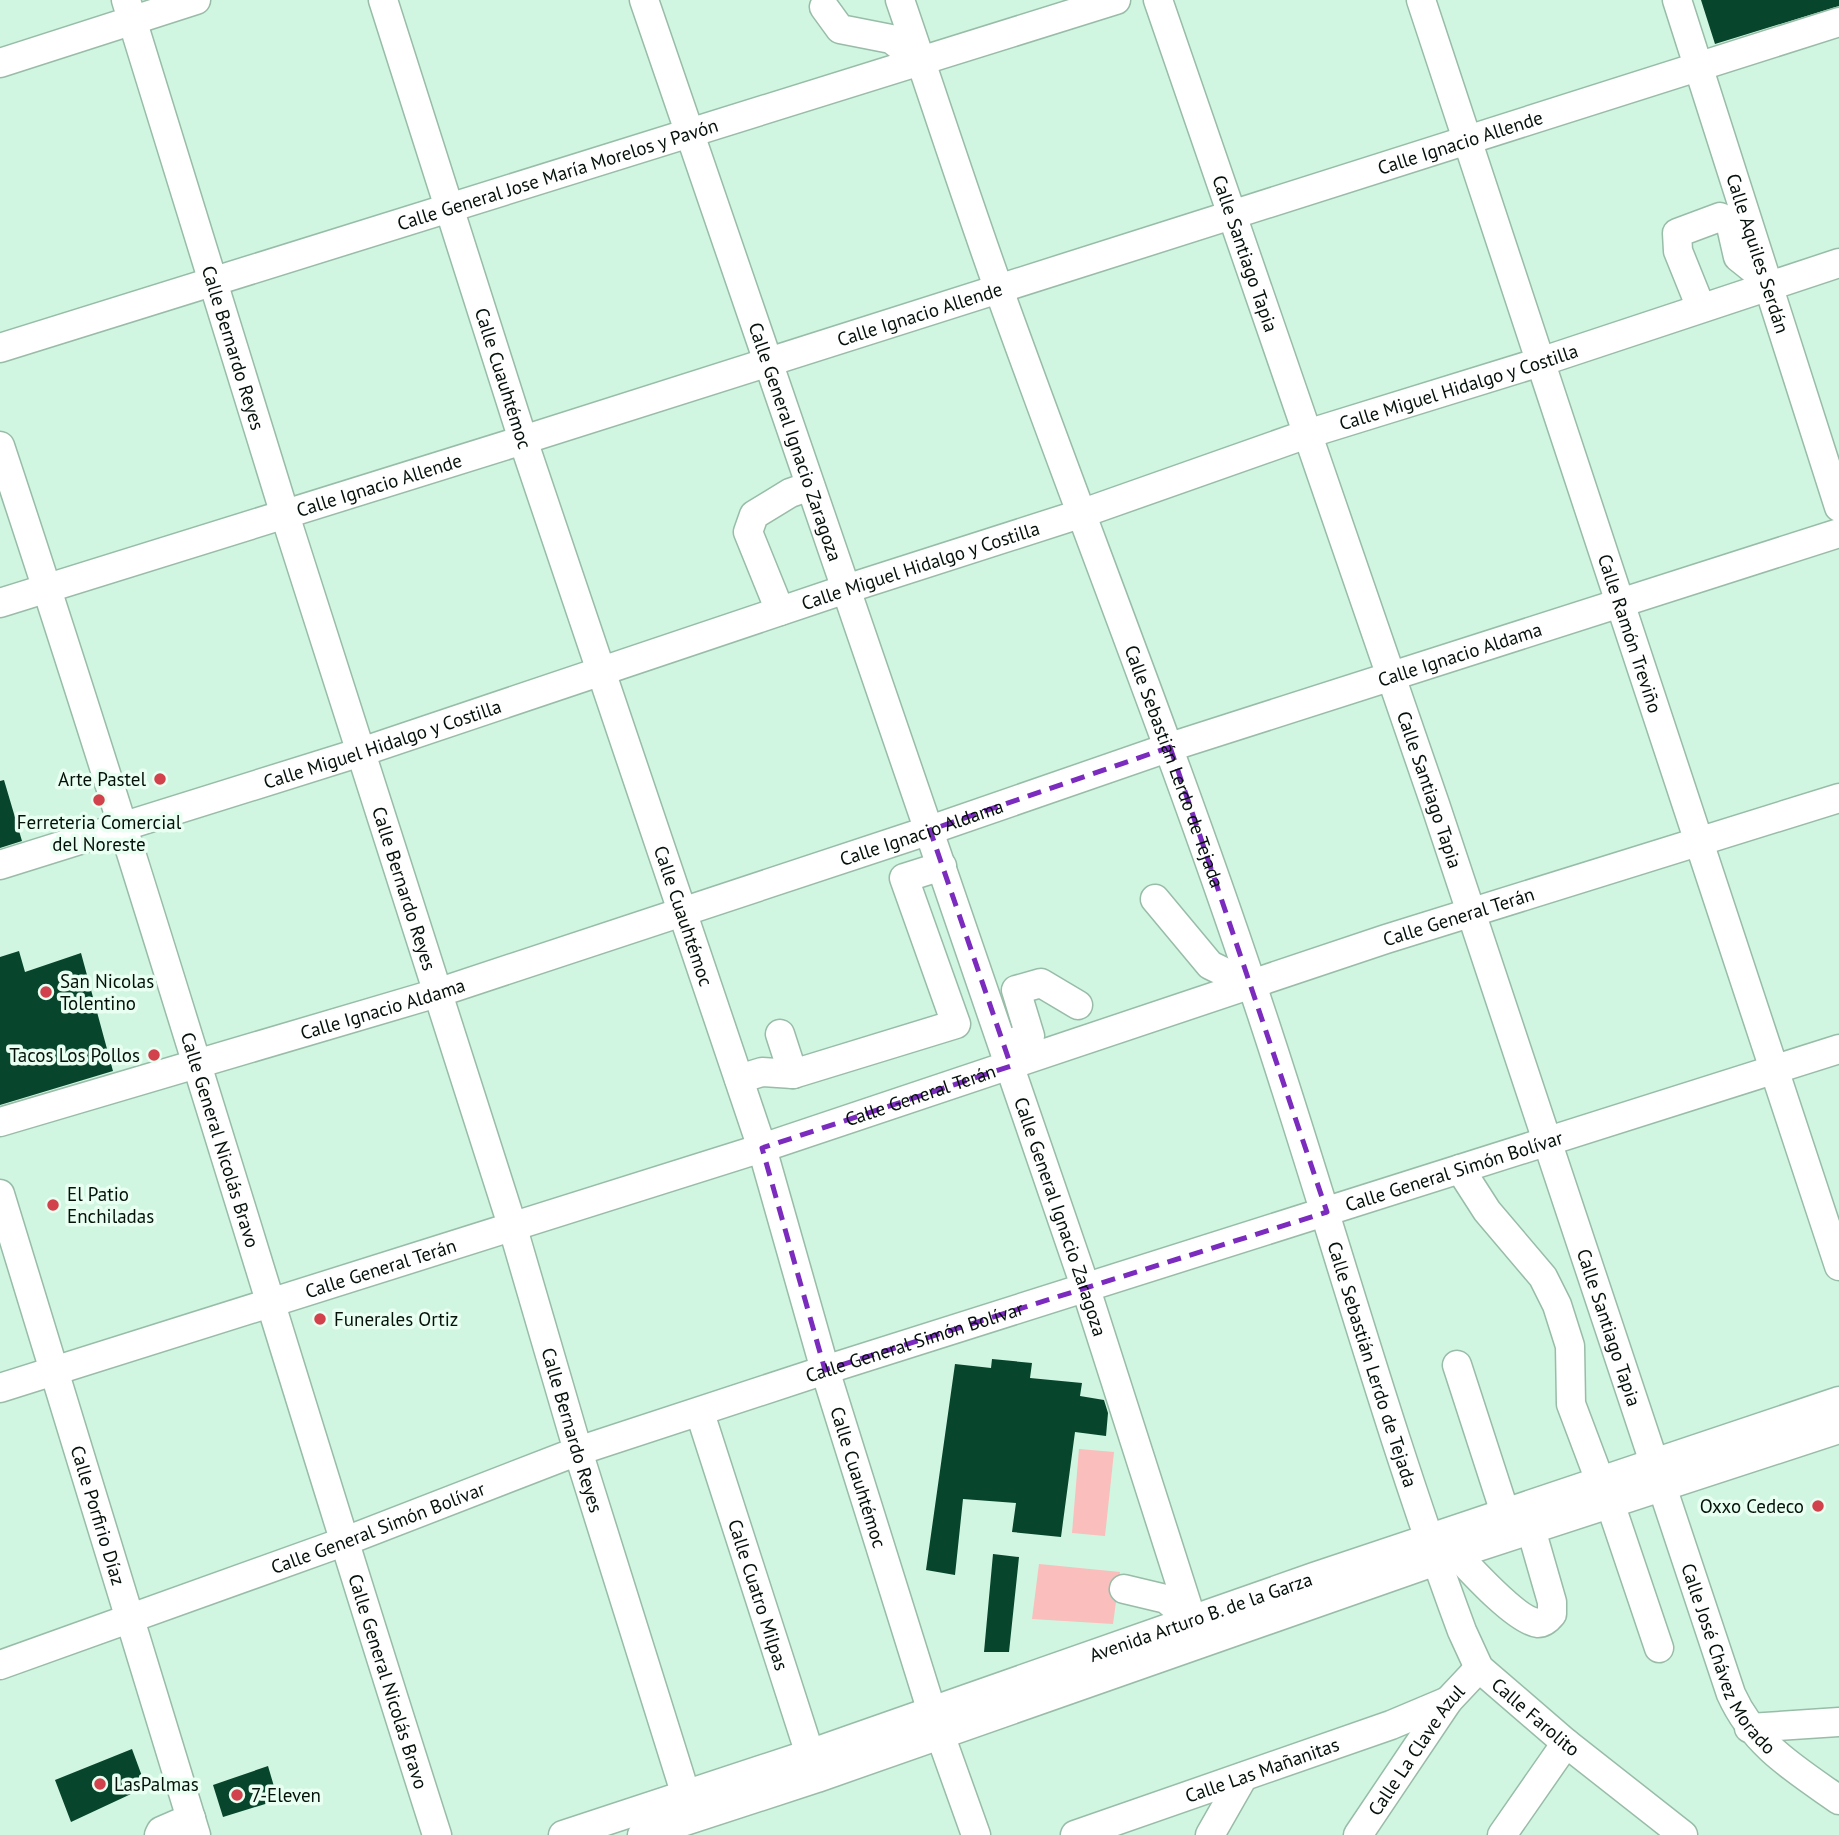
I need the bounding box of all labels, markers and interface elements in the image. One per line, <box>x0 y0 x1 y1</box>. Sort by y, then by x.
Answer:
street label: Calle Ignacio Allende <box>1374 105 1546 180</box>
street label: Calle General Jose María Morelos y Pavón <box>394 113 721 235</box>
street label: Calle Aquiles Serdán <box>1721 171 1795 336</box>
street label: Calle Santiago Tapia <box>1207 172 1283 335</box>
street label: Calle Bernardo Reyes <box>197 263 270 433</box>
street label: Calle Ignacio Allende <box>834 277 1005 351</box>
street label: Calle Cuauhtémoc <box>470 305 537 452</box>
street label: Calle General Ignacio Zaragoza <box>743 319 848 564</box>
street label: Calle Miguel Hidalgo y Costilla <box>1336 338 1581 435</box>
street label: Calle Ignacio Allende <box>293 448 465 522</box>
street label: Calle Miguel Hidalgo y Costilla <box>798 516 1042 615</box>
street label: Calle Ramón Treviño <box>1593 551 1668 716</box>
street label: Calle Ignacio Aldama <box>1375 617 1545 692</box>
street label: Calle Sebastián Lerdo de Tejada <box>1119 642 1230 891</box>
street label: Calle Miguel Hidalgo y Costilla <box>260 694 504 794</box>
street label: Calle Santiago Tapia <box>1392 708 1467 871</box>
place label: Arte Pastel <box>58 767 146 791</box>
marker: Arte Pastel <box>152 771 168 787</box>
marker: Ferreteria Comercial del Noreste <box>91 792 107 808</box>
street label: Calle Ignacio Aldama <box>837 794 1006 871</box>
street label: Calle Bernardo Reyes <box>367 803 442 973</box>
place label: Ferreteria Comercial del Noreste <box>17 810 182 856</box>
street label: Calle Cuauhtémoc <box>649 843 718 989</box>
street label: Calle General Terán <box>1380 882 1537 951</box>
place label: San Nicolas Tolentino <box>60 969 154 1015</box>
street label: Calle Ignacio Aldama <box>297 973 468 1045</box>
marker: San Nicolas Tolentino <box>38 984 54 1000</box>
street label: Calle General Nicolás Bravo <box>176 1029 265 1251</box>
place label: Tacos Los Pollos <box>9 1043 140 1067</box>
marker: Tacos Los Pollos <box>146 1047 162 1063</box>
street label: Calle General Terán <box>842 1059 999 1131</box>
street label: Calle General Ignacio Zaragoza <box>1009 1094 1112 1339</box>
street label: Calle General Simón Bolívar <box>1342 1125 1566 1217</box>
place label: El Patio Enchiladas <box>67 1182 154 1228</box>
marker: El Patio Enchiladas <box>45 1197 61 1213</box>
street label: Calle General Terán <box>302 1233 459 1303</box>
street label: Calle Sebastián Lerdo de Tejada <box>1322 1238 1423 1490</box>
street label: Calle Santiago Tapia <box>1572 1246 1646 1409</box>
street label: Calle General Simón Bolívar <box>802 1296 1027 1388</box>
place label: Funerales Ortiz <box>334 1307 458 1331</box>
marker: Funerales Ortiz <box>312 1311 328 1327</box>
street label: Calle Bernardo Reyes <box>536 1345 608 1515</box>
street label: Calle Cuauhtémoc <box>825 1403 892 1551</box>
street label: Calle Porfirio Díaz <box>66 1442 131 1588</box>
street label: Calle General Simón Bolívar <box>267 1476 489 1579</box>
place label: Oxxo Cedeco <box>1700 1494 1804 1518</box>
marker: Oxxo Cedeco <box>1810 1498 1826 1514</box>
street label: Calle Cuatro Milpas <box>723 1516 794 1674</box>
street label: Calle José Chávez Morado <box>1676 1560 1781 1759</box>
street label: Avenida Arturo B. de la Garza <box>1086 1567 1315 1667</box>
street label: Calle General Nicolás Bravo <box>343 1571 434 1792</box>
street label: Calle Farolito <box>1487 1672 1585 1761</box>
street label: Calle La Clave Azul <box>1363 1679 1470 1820</box>
street label: Calle Las Mañanitas <box>1182 1732 1342 1808</box>
place label: LasPalmas <box>114 1772 199 1796</box>
marker: LasPalmas <box>92 1776 108 1792</box>
place label: 7-Eleven <box>251 1783 321 1807</box>
marker: 7-Eleven <box>229 1787 245 1803</box>

